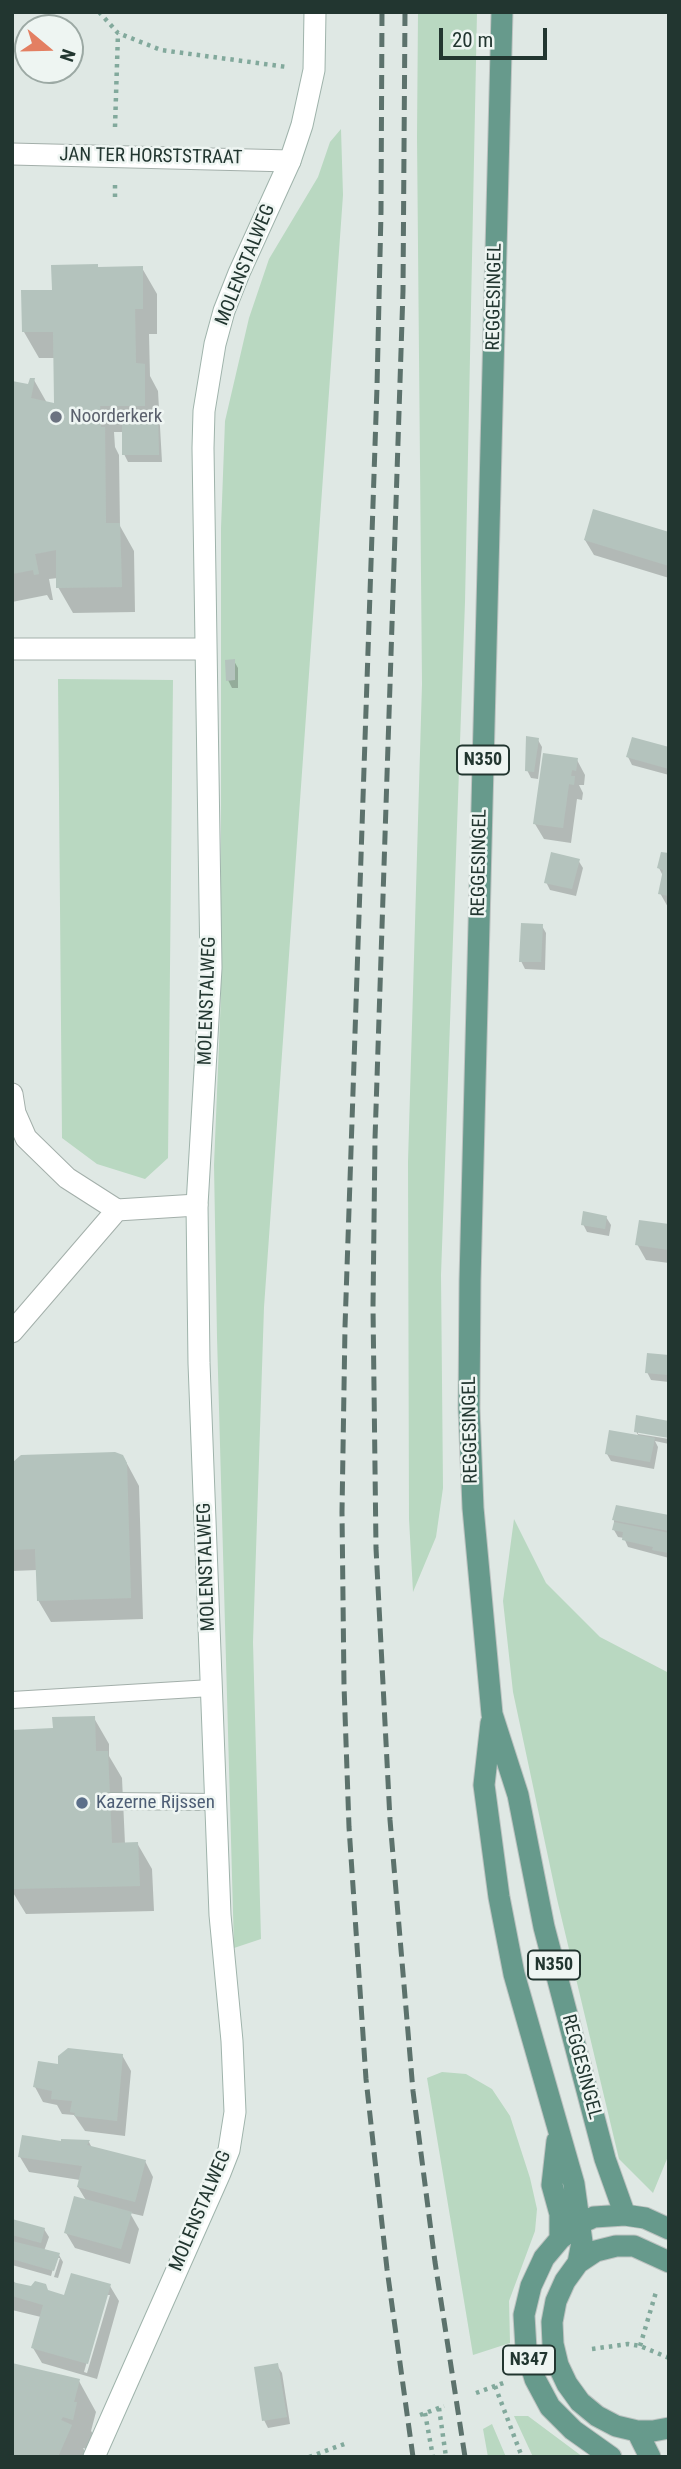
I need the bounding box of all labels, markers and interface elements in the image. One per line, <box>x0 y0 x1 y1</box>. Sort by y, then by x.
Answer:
north arrow <box>14 14 84 84</box>
scale bar <box>443 14 552 58</box>
text: 20 m <box>452 28 493 52</box>
text: N <box>55 46 80 65</box>
street label: JAN TER HORSTSTRAAT <box>59 144 243 170</box>
street label: MOLENSTALWEG <box>211 201 281 329</box>
street label: REGGESINGEL <box>483 243 507 351</box>
place label: Noorderkerk <box>70 406 162 428</box>
marker: Noorderkerk <box>48 409 64 425</box>
road number: N350 <box>457 746 509 774</box>
street label: REGGESINGEL <box>468 809 492 917</box>
street label: MOLENSTALWEG <box>194 936 222 1066</box>
street label: REGGESINGEL <box>459 1376 483 1484</box>
street label: MOLENSTALWEG <box>193 1502 221 1632</box>
place label: Kazerne Rijssen <box>96 1792 215 1814</box>
marker: Kazerne Rijssen <box>74 1795 90 1811</box>
road number: N350 <box>528 1951 580 1980</box>
street label: REGGESINGEL <box>556 2012 606 2122</box>
street label: MOLENSTALWEG <box>165 2147 237 2275</box>
road number: N347 <box>503 2346 555 2374</box>

